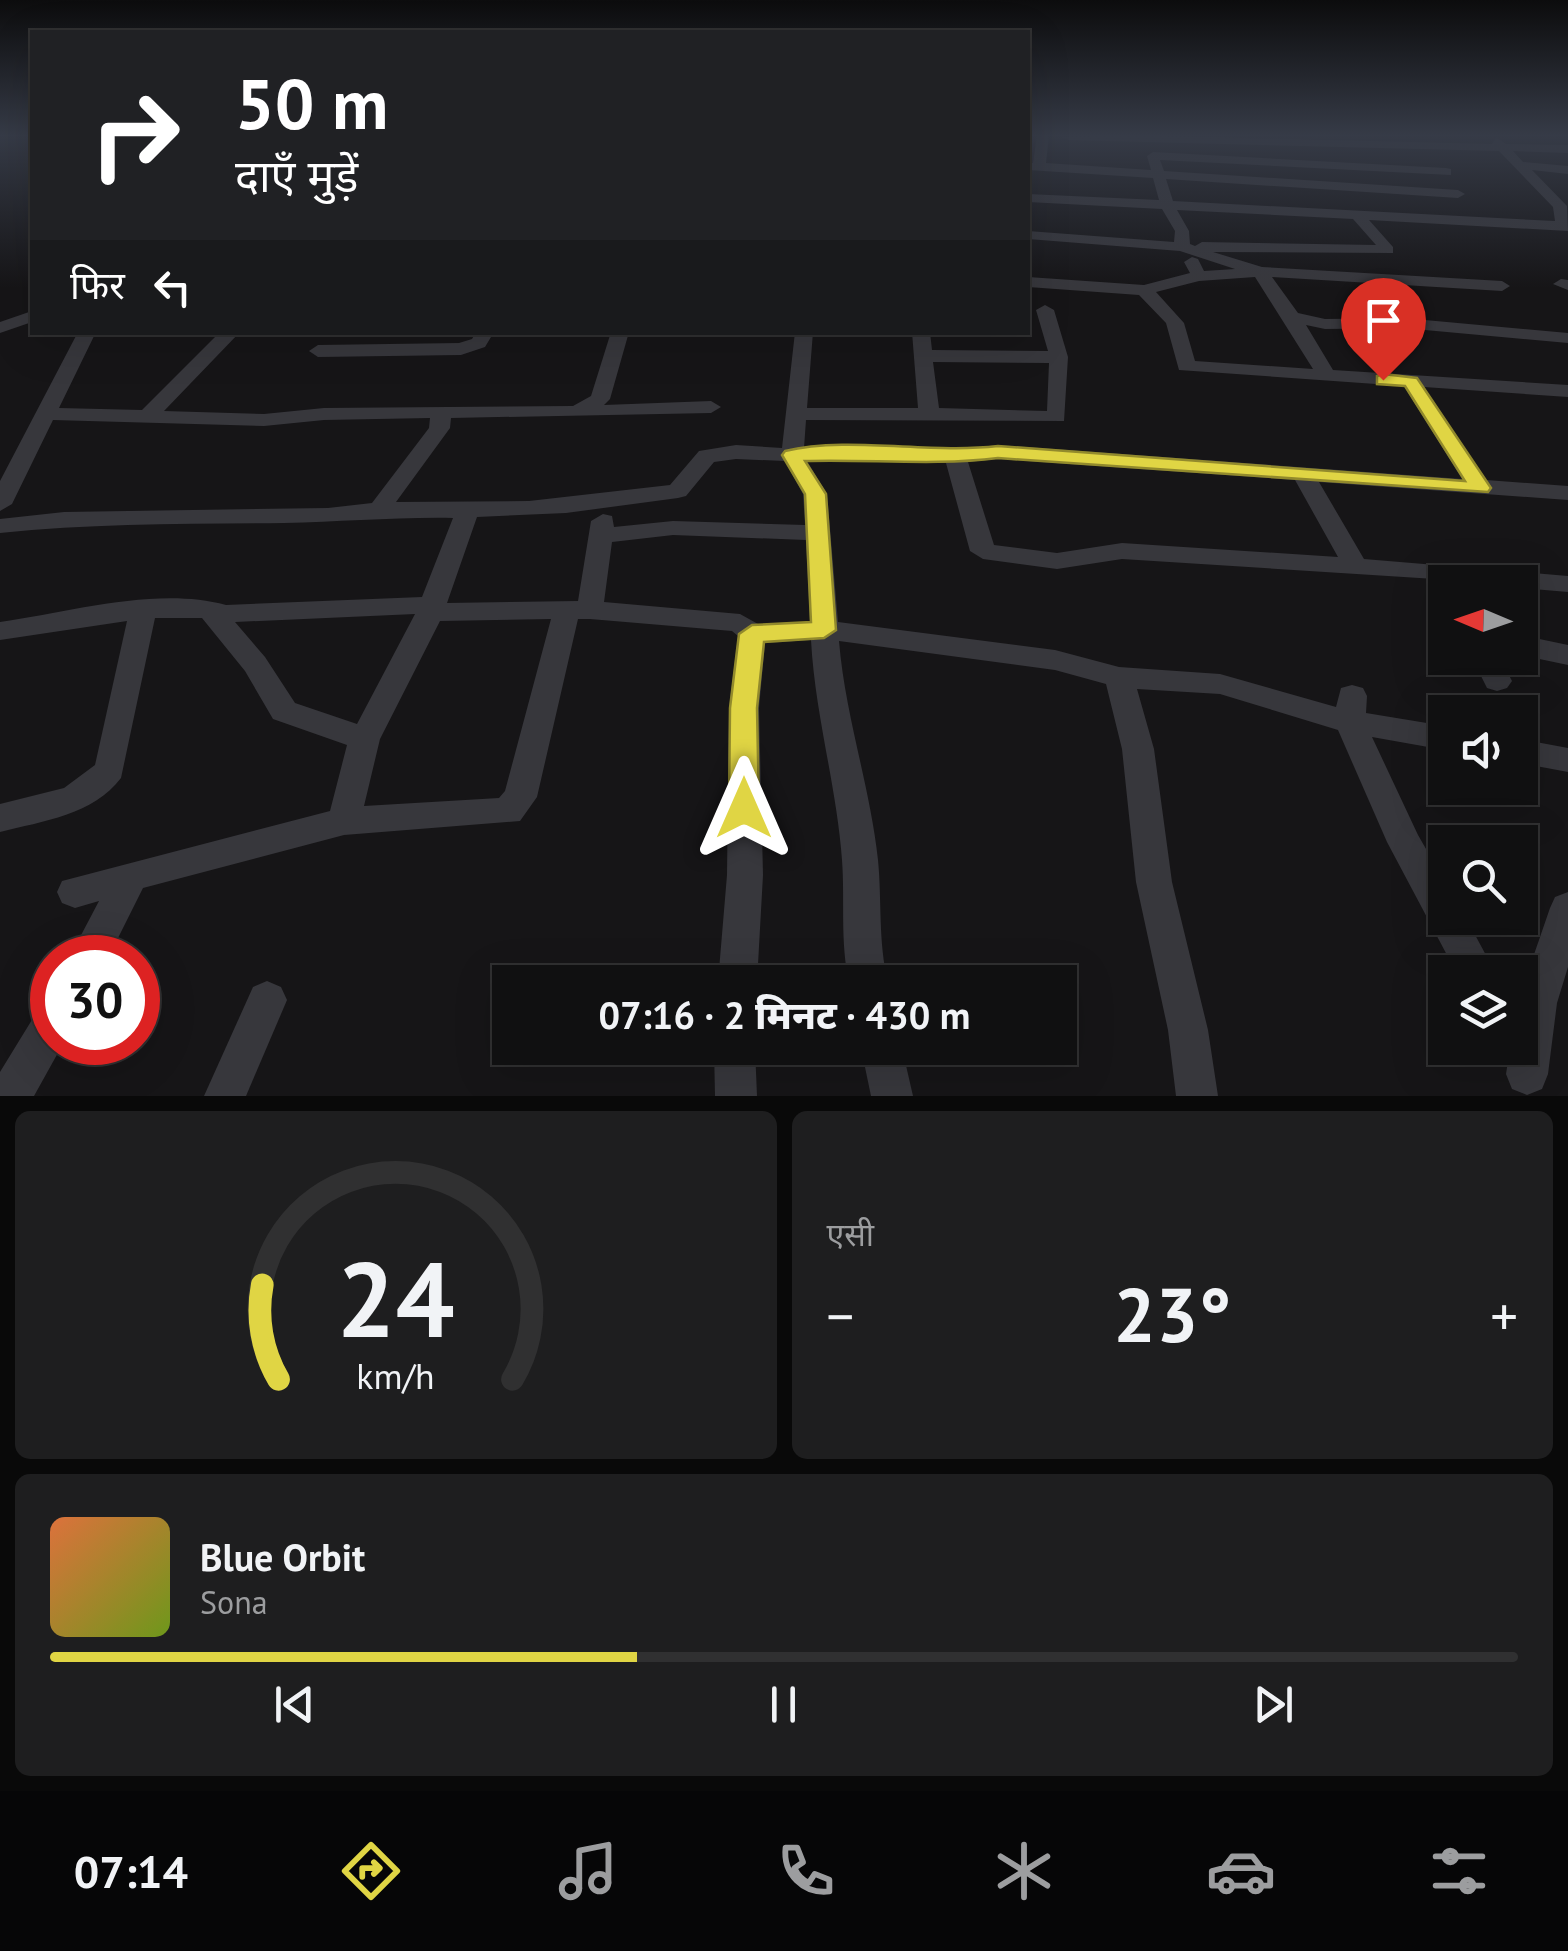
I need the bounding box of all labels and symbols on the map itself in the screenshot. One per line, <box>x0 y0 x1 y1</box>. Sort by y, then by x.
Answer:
pin <box>1341 278 1426 381</box>
north arrow <box>1428 565 1538 675</box>
position arrow <box>692 756 796 860</box>
speed limit sign: 30 <box>30 935 160 1065</box>

